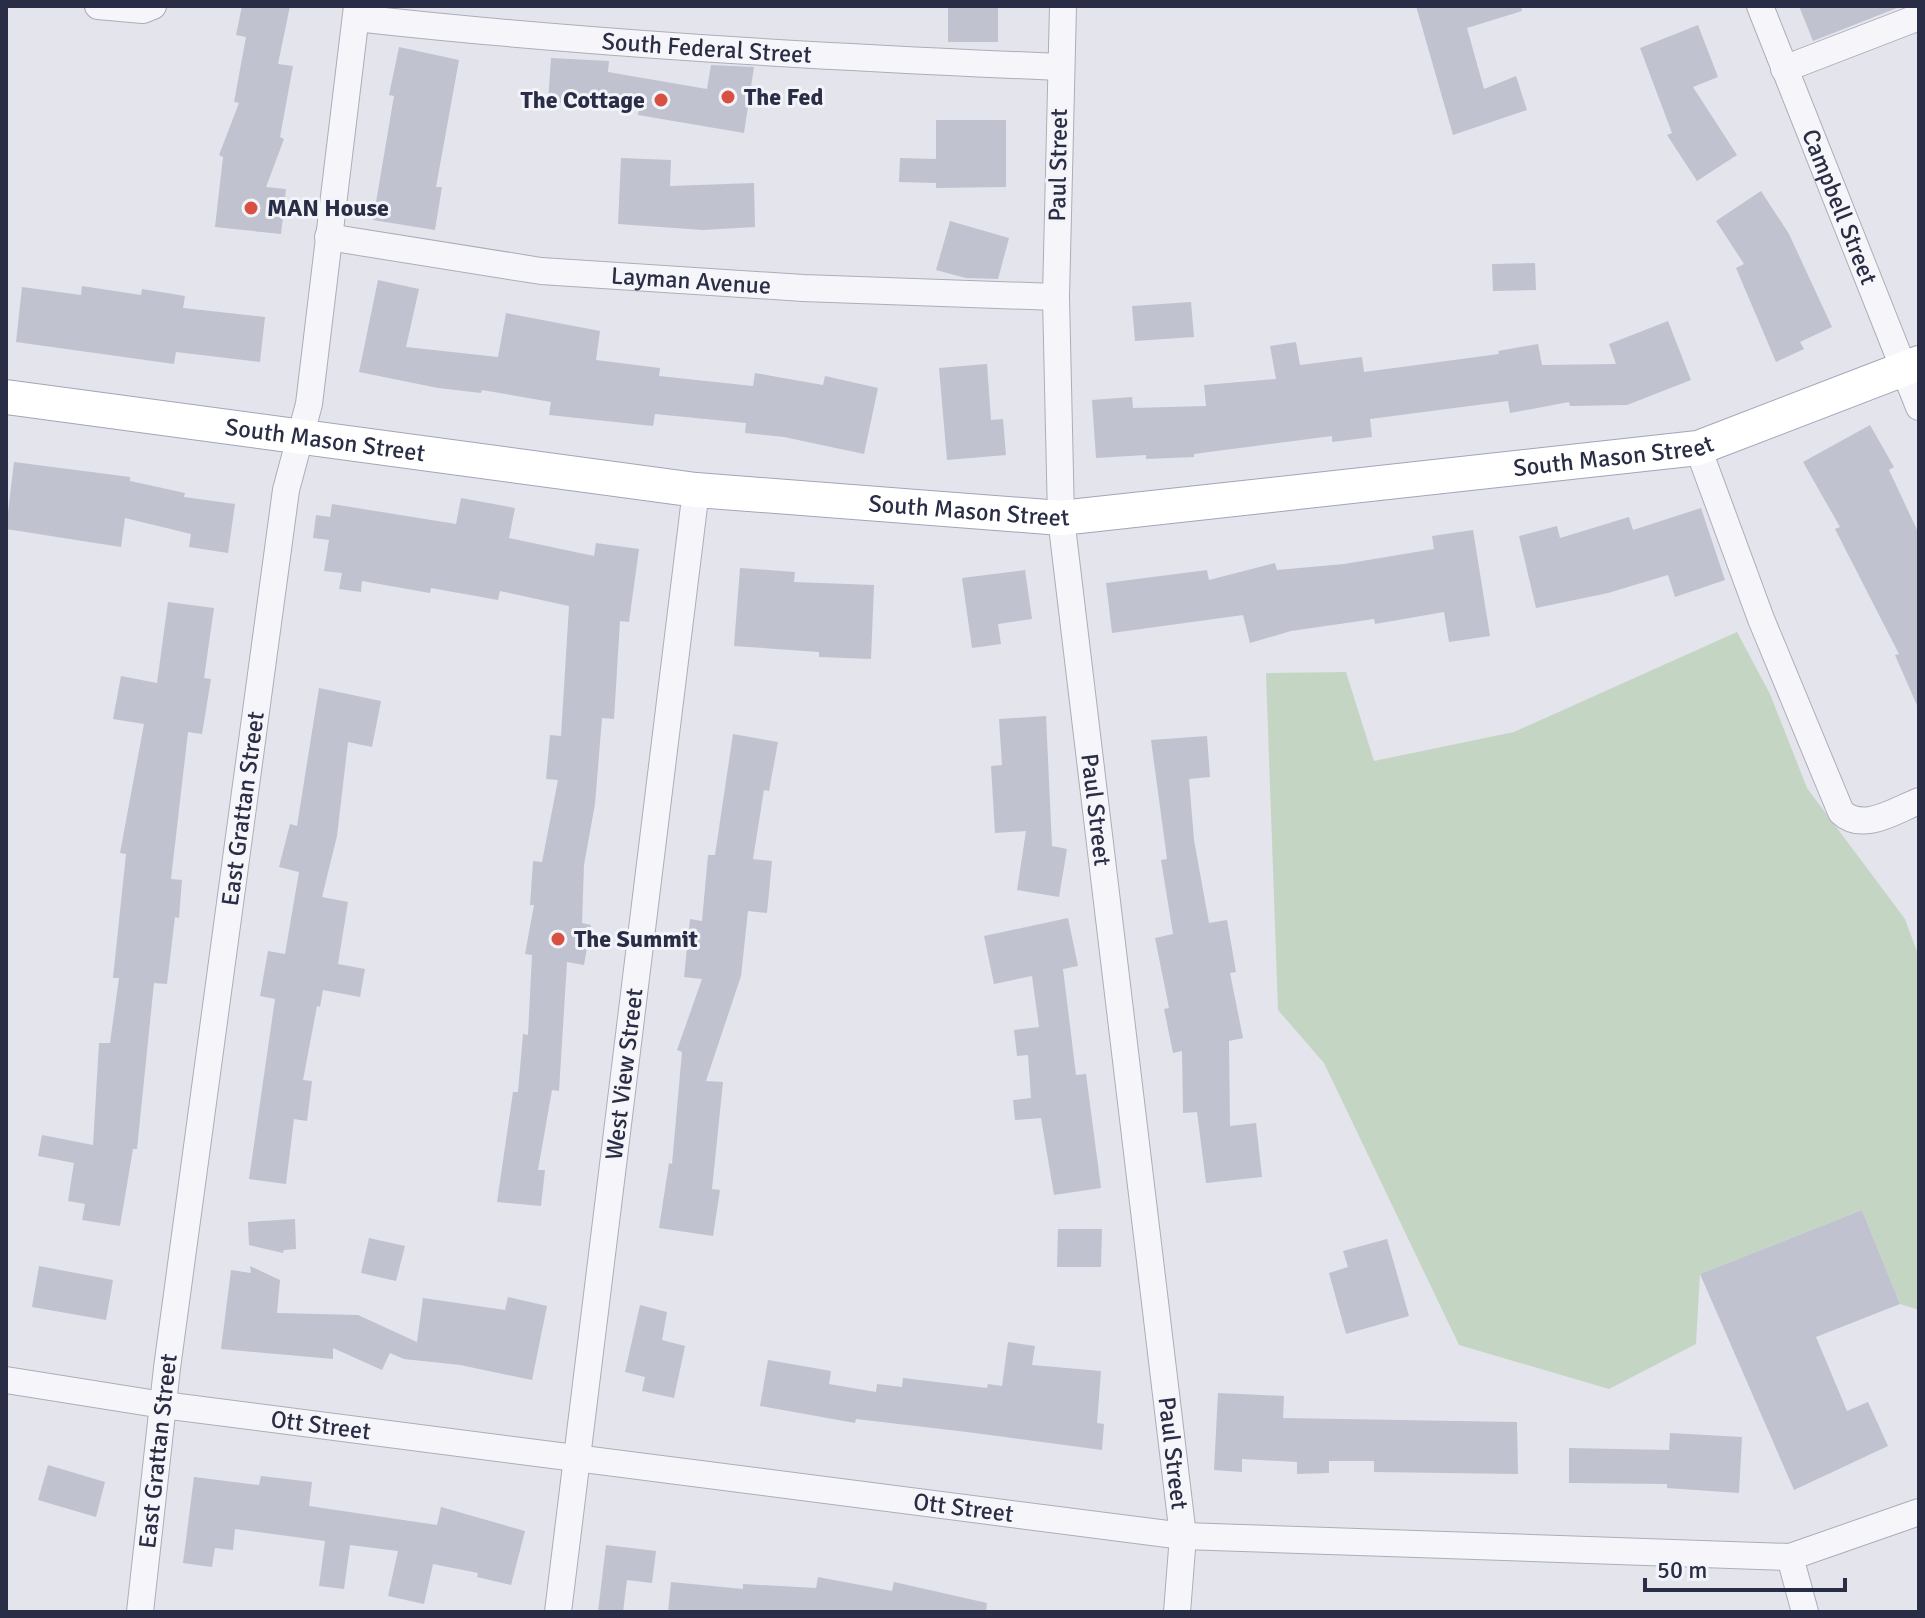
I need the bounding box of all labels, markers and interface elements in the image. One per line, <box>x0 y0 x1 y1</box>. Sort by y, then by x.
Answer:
street label: South Federal Street <box>601 26 812 70</box>
place label: The Fed <box>744 82 823 112</box>
place label: The Cottage <box>521 85 645 115</box>
marker: The Fed <box>719 88 737 106</box>
marker: The Cottage <box>652 91 670 109</box>
street label: Paul Street <box>1042 108 1074 222</box>
street label: Campbell Street <box>1795 125 1884 289</box>
place label: MAN House <box>267 193 389 223</box>
marker: MAN House <box>242 199 260 217</box>
street label: Layman Avenue <box>610 261 772 301</box>
street label: South Mason Street <box>223 412 427 468</box>
street label: South Mason Street <box>1512 428 1718 483</box>
street label: South Mason Street <box>867 488 1071 533</box>
street label: East Grattan Street <box>215 710 271 908</box>
street label: Paul Street <box>1074 752 1118 868</box>
place label: The Summit <box>574 924 698 954</box>
marker: The Summit <box>549 930 567 948</box>
street label: West View Street <box>599 986 650 1162</box>
street label: East Grattan Street <box>132 1352 184 1550</box>
street label: Paul Street <box>1151 1395 1195 1511</box>
street label: Ott Street <box>269 1404 372 1447</box>
street label: Ott Street <box>912 1487 1015 1529</box>
scale bar <box>1645 1542 1845 1592</box>
text: 50 m <box>1657 1555 1707 1585</box>

